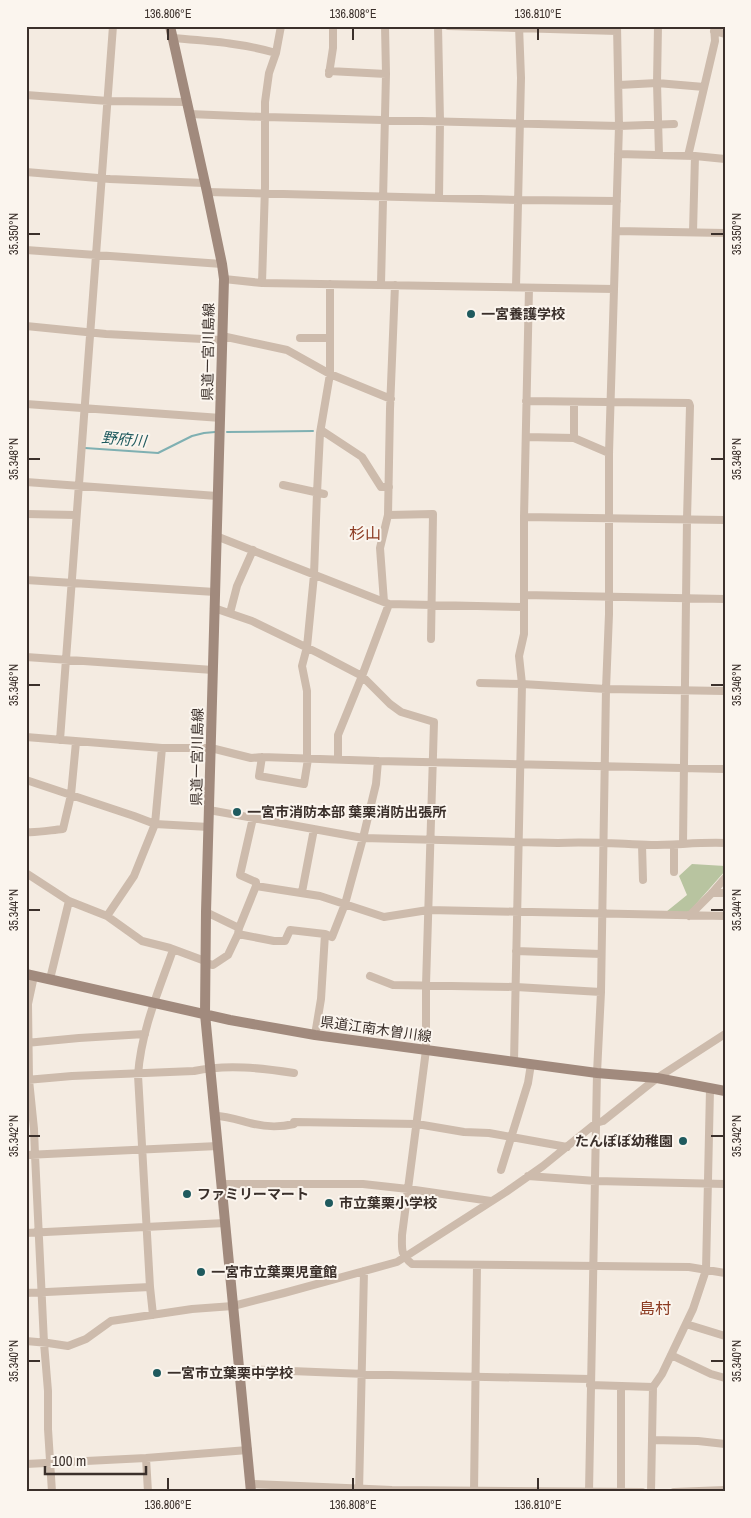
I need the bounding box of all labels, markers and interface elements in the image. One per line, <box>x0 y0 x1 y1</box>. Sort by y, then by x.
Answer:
text: 136.806°E <box>145 6 191 22</box>
text: 136.808°E <box>330 6 376 22</box>
text: 136.810°E <box>515 6 561 22</box>
text: 35.350°N <box>6 213 22 255</box>
text: 35.350°N <box>729 213 745 255</box>
street label: 県道一宮川島線 <box>198 303 218 401</box>
place label: 一宮養護学校 <box>481 305 565 323</box>
marker: 一宮養護学校 <box>465 308 477 320</box>
water label: 野府川 <box>101 427 149 452</box>
text: 35.348°N <box>6 438 22 480</box>
text: 35.348°N <box>729 438 745 480</box>
district label: 杉山 <box>349 522 381 544</box>
text: 35.346°N <box>6 664 22 706</box>
text: 35.346°N <box>729 664 745 706</box>
street label: 県道一宮川島線 <box>187 708 207 806</box>
place label: 一宮市消防本部 葉栗消防出張所 <box>247 803 446 821</box>
marker: 一宮市消防本部 葉栗消防出張所 <box>231 806 243 818</box>
text: 35.344°N <box>6 889 22 931</box>
text: 35.344°N <box>729 889 745 931</box>
street label: 県道江南木曽川線 <box>319 1012 433 1046</box>
text: 35.342°N <box>6 1115 22 1157</box>
text: 35.342°N <box>729 1115 745 1157</box>
place label: たんぽぽ幼稚園 <box>575 1132 673 1150</box>
marker: たんぽぽ幼稚園 <box>677 1135 689 1147</box>
place label: ファミリーマート <box>197 1185 309 1203</box>
marker: ファミリーマート <box>181 1188 193 1200</box>
place label: 市立葉栗小学校 <box>339 1194 437 1212</box>
marker: 市立葉栗小学校 <box>323 1197 335 1209</box>
place label: 一宮市立葉栗児童館 <box>211 1263 337 1281</box>
marker: 一宮市立葉栗児童館 <box>195 1266 207 1278</box>
district label: 島村 <box>639 1297 671 1319</box>
text: 35.340°N <box>6 1340 22 1382</box>
text: 35.340°N <box>729 1340 745 1382</box>
place label: 一宮市立葉栗中学校 <box>167 1364 293 1382</box>
marker: 一宮市立葉栗中学校 <box>151 1367 163 1379</box>
scale bar <box>45 1443 146 1475</box>
text: 100 m <box>52 1450 86 1471</box>
text: 136.806°E <box>145 1497 191 1513</box>
text: 136.808°E <box>330 1497 376 1513</box>
text: 136.810°E <box>515 1497 561 1513</box>

